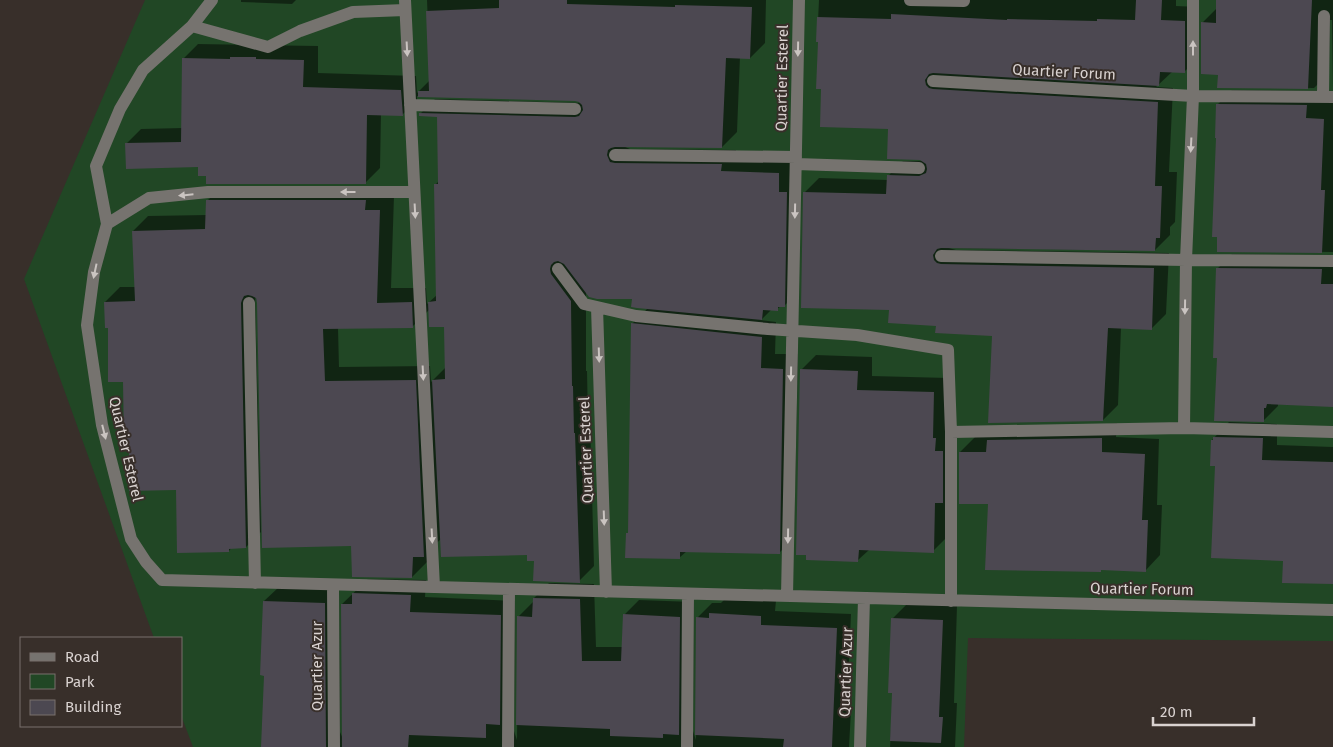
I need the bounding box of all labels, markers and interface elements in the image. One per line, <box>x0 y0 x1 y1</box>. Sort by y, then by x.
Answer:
street label: Quartier Esterel <box>772 24 792 132</box>
one-way arrow <box>1189 40 1197 56</box>
one-way arrow <box>403 41 411 57</box>
one-way arrow <box>794 41 802 57</box>
street label: Quartier Forum <box>1012 60 1116 84</box>
one-way arrow <box>1187 137 1195 153</box>
one-way arrow <box>340 188 356 196</box>
one-way arrow <box>177 191 193 199</box>
one-way arrow <box>412 203 420 219</box>
one-way arrow <box>791 203 799 219</box>
one-way arrow <box>90 264 98 280</box>
one-way arrow <box>1181 299 1189 315</box>
one-way arrow <box>595 348 603 364</box>
one-way arrow <box>420 366 428 382</box>
one-way arrow <box>787 366 795 382</box>
street label: Quartier Esterel <box>105 395 147 504</box>
street label: Quartier Esterel <box>575 396 597 504</box>
one-way arrow <box>100 424 108 439</box>
one-way arrow <box>600 510 608 526</box>
one-way arrow <box>428 528 436 544</box>
one-way arrow <box>784 528 792 544</box>
street label: Quartier Forum <box>1090 579 1194 599</box>
street label: Quartier Azur <box>308 621 326 711</box>
street label: Quartier Azur <box>835 626 857 717</box>
legend <box>20 637 182 727</box>
text: Road <box>65 648 100 666</box>
text: Park <box>65 673 95 691</box>
scale bar <box>1153 694 1254 726</box>
text: Building <box>65 698 121 716</box>
text: 20 m <box>1160 703 1193 721</box>

